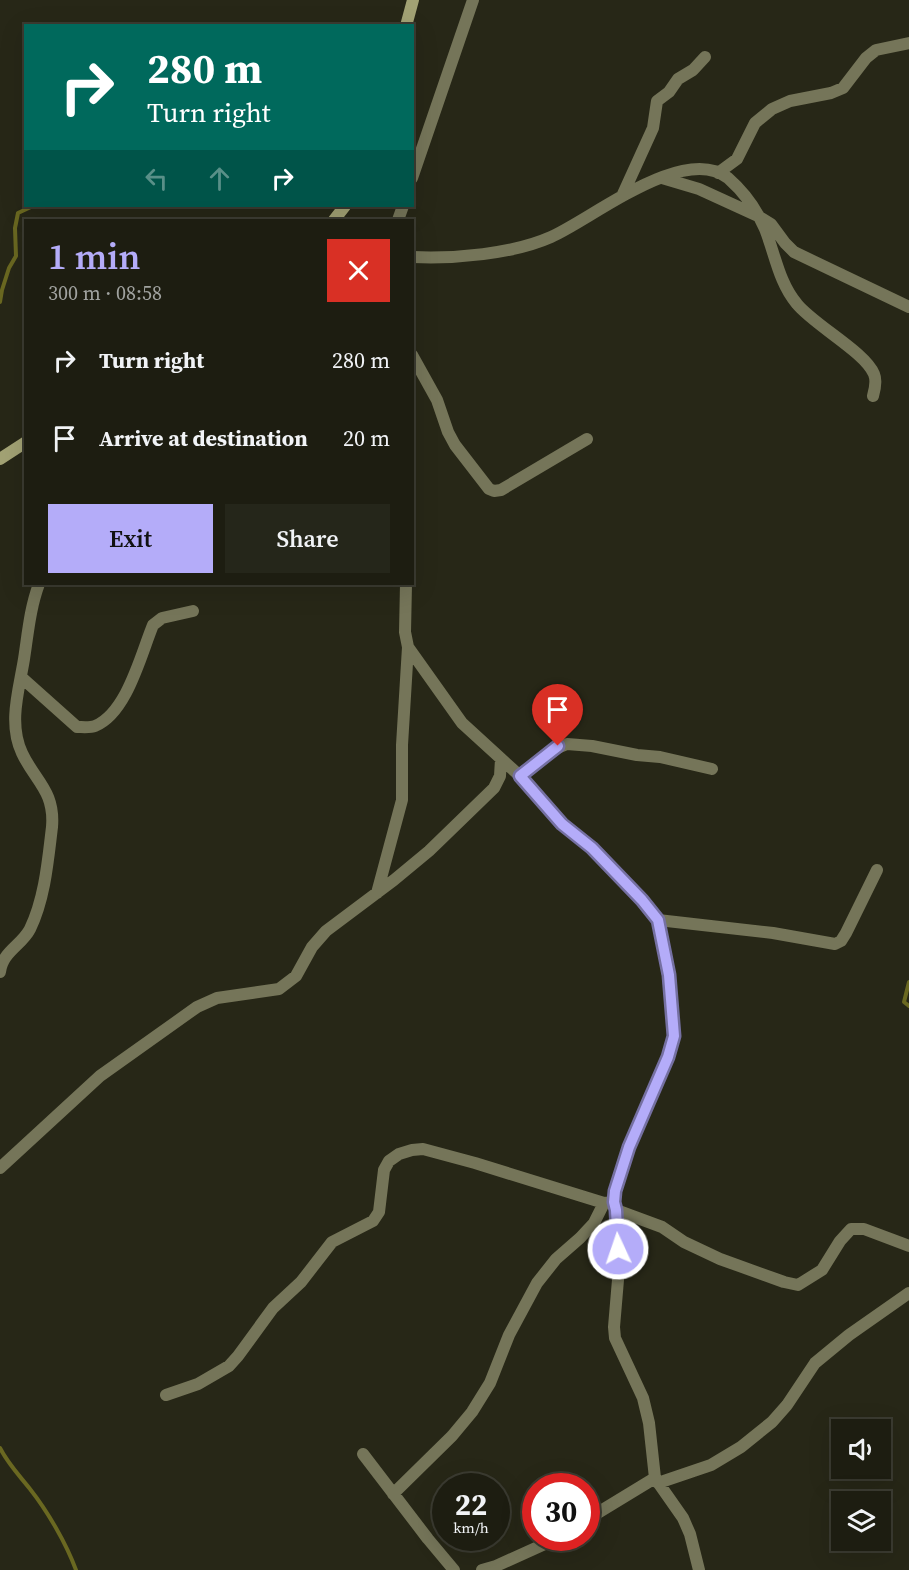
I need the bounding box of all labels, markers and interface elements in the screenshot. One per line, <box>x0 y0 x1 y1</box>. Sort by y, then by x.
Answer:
text: 280 m <box>147 39 262 97</box>
icon: right <box>48 48 126 126</box>
text: Turn right <box>147 94 271 131</box>
icon: left <box>140 162 173 195</box>
icon: ahead <box>203 162 236 195</box>
icon: right <box>266 162 299 195</box>
text: 1 min <box>48 232 140 281</box>
button: close <box>327 239 390 302</box>
text: 300 m · 08:58 <box>48 279 162 307</box>
icon: right <box>48 344 81 377</box>
text: Turn right <box>99 345 204 375</box>
text: 280 m <box>332 345 390 375</box>
icon: arrive <box>48 422 81 455</box>
text: Arrive at destination <box>99 423 308 453</box>
text: 20 m <box>343 423 390 453</box>
button: Exit <box>48 504 213 573</box>
button: Share <box>225 504 390 573</box>
pin <box>532 684 583 746</box>
icon: arrive <box>541 693 574 726</box>
position arrow <box>586 1217 650 1281</box>
map controls <box>831 1419 891 1551</box>
button: sound <box>831 1419 891 1479</box>
speed limit sign: 30 <box>522 1473 600 1551</box>
text: 22 <box>455 1484 487 1525</box>
button: layers <box>831 1491 891 1551</box>
text: km/h <box>453 1517 489 1538</box>

